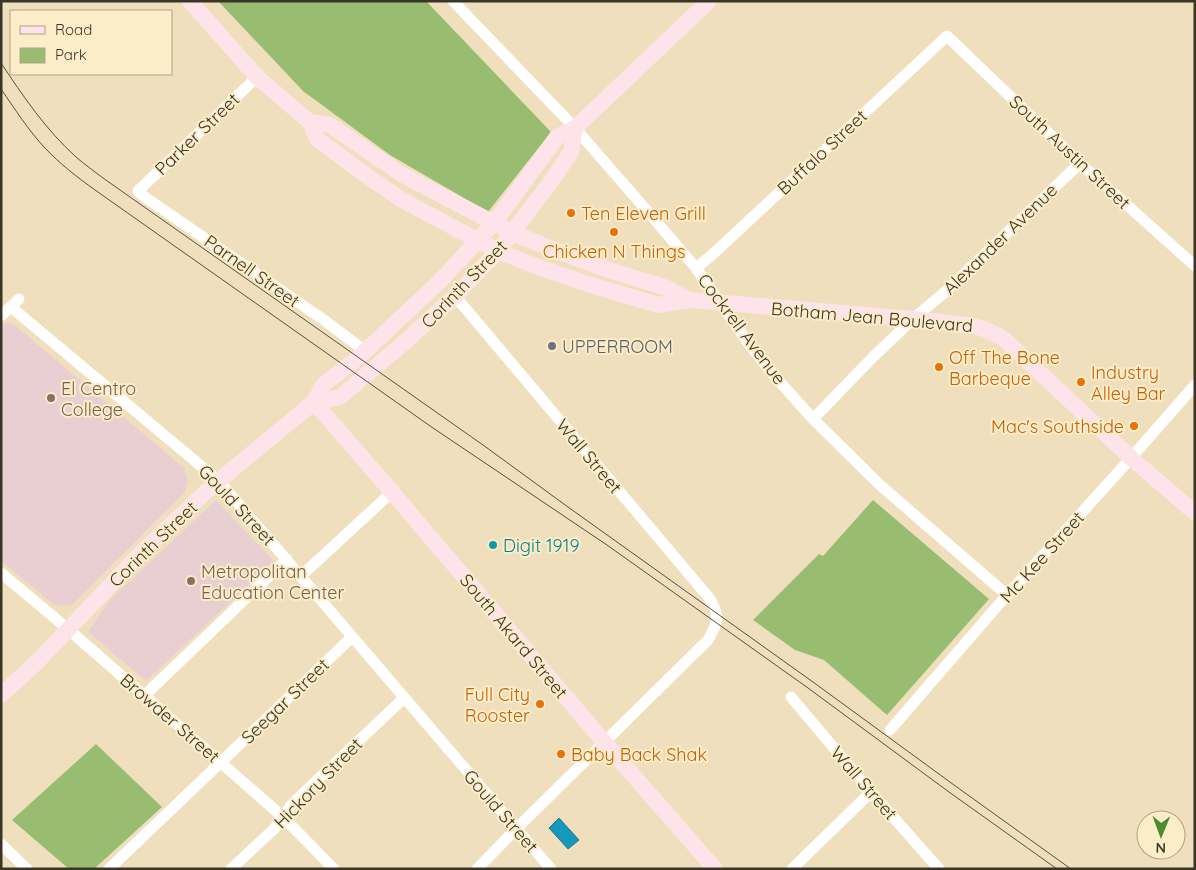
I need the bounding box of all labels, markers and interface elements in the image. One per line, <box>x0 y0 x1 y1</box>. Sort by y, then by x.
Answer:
legend <box>10 10 172 75</box>
text: Road <box>55 20 92 39</box>
text: Park <box>55 45 87 64</box>
street label: Parker Street <box>150 88 244 180</box>
street label: South Austin Street <box>1005 90 1135 214</box>
street label: Buffalo Street <box>772 104 872 200</box>
street label: Alexander Avenue <box>938 179 1062 299</box>
place label: Ten Eleven Grill <box>581 202 706 225</box>
marker: Ten Eleven Grill <box>565 207 577 219</box>
marker: Chicken N Things <box>608 226 620 238</box>
street label: Parnell Street <box>200 230 304 312</box>
street label: Corinth Street <box>416 235 512 333</box>
place label: Chicken N Things <box>543 240 685 263</box>
street label: Cockrell Avenue <box>693 269 791 389</box>
street label: Botham Jean Boulevard <box>770 297 974 337</box>
place label: UPPERROOM <box>562 335 673 358</box>
marker: UPPERROOM <box>546 340 558 352</box>
place label: Off The Bone Barbeque <box>949 346 1060 390</box>
marker: Off The Bone Barbeque <box>933 361 945 373</box>
place label: Industry Alley Bar <box>1091 361 1166 405</box>
marker: Industry Alley Bar <box>1075 376 1087 388</box>
place label: El Centro College <box>61 377 136 421</box>
marker: El Centro College <box>45 392 57 404</box>
street label: Wall Street <box>551 414 627 498</box>
place label: Mac's Southside <box>991 415 1124 438</box>
marker: Mac's Southside <box>1128 420 1140 432</box>
street label: Gould Street <box>194 460 280 550</box>
street label: Corinth Street <box>104 496 202 592</box>
street label: Mc Kee Street <box>995 506 1089 608</box>
place label: Digit 1919 <box>503 534 579 557</box>
marker: Digit 1919 <box>487 539 499 551</box>
place label: Metropolitan Education Center <box>201 560 344 604</box>
street label: South Akard Street <box>455 569 573 703</box>
marker: Metropolitan Education Center <box>185 575 197 587</box>
street label: Seegar Street <box>236 653 334 749</box>
street label: Browder Street <box>115 668 225 768</box>
place label: Full City Rooster <box>465 683 530 727</box>
marker: Full City Rooster <box>534 698 546 710</box>
street label: Hickory Street <box>269 733 367 833</box>
street label: Wall Street <box>826 741 902 825</box>
place label: Baby Back Shak <box>571 743 707 766</box>
marker: Baby Back Shak <box>555 748 567 760</box>
street label: Gould Street <box>459 765 543 857</box>
north arrow <box>1136 810 1186 860</box>
text: N <box>1155 839 1166 857</box>

